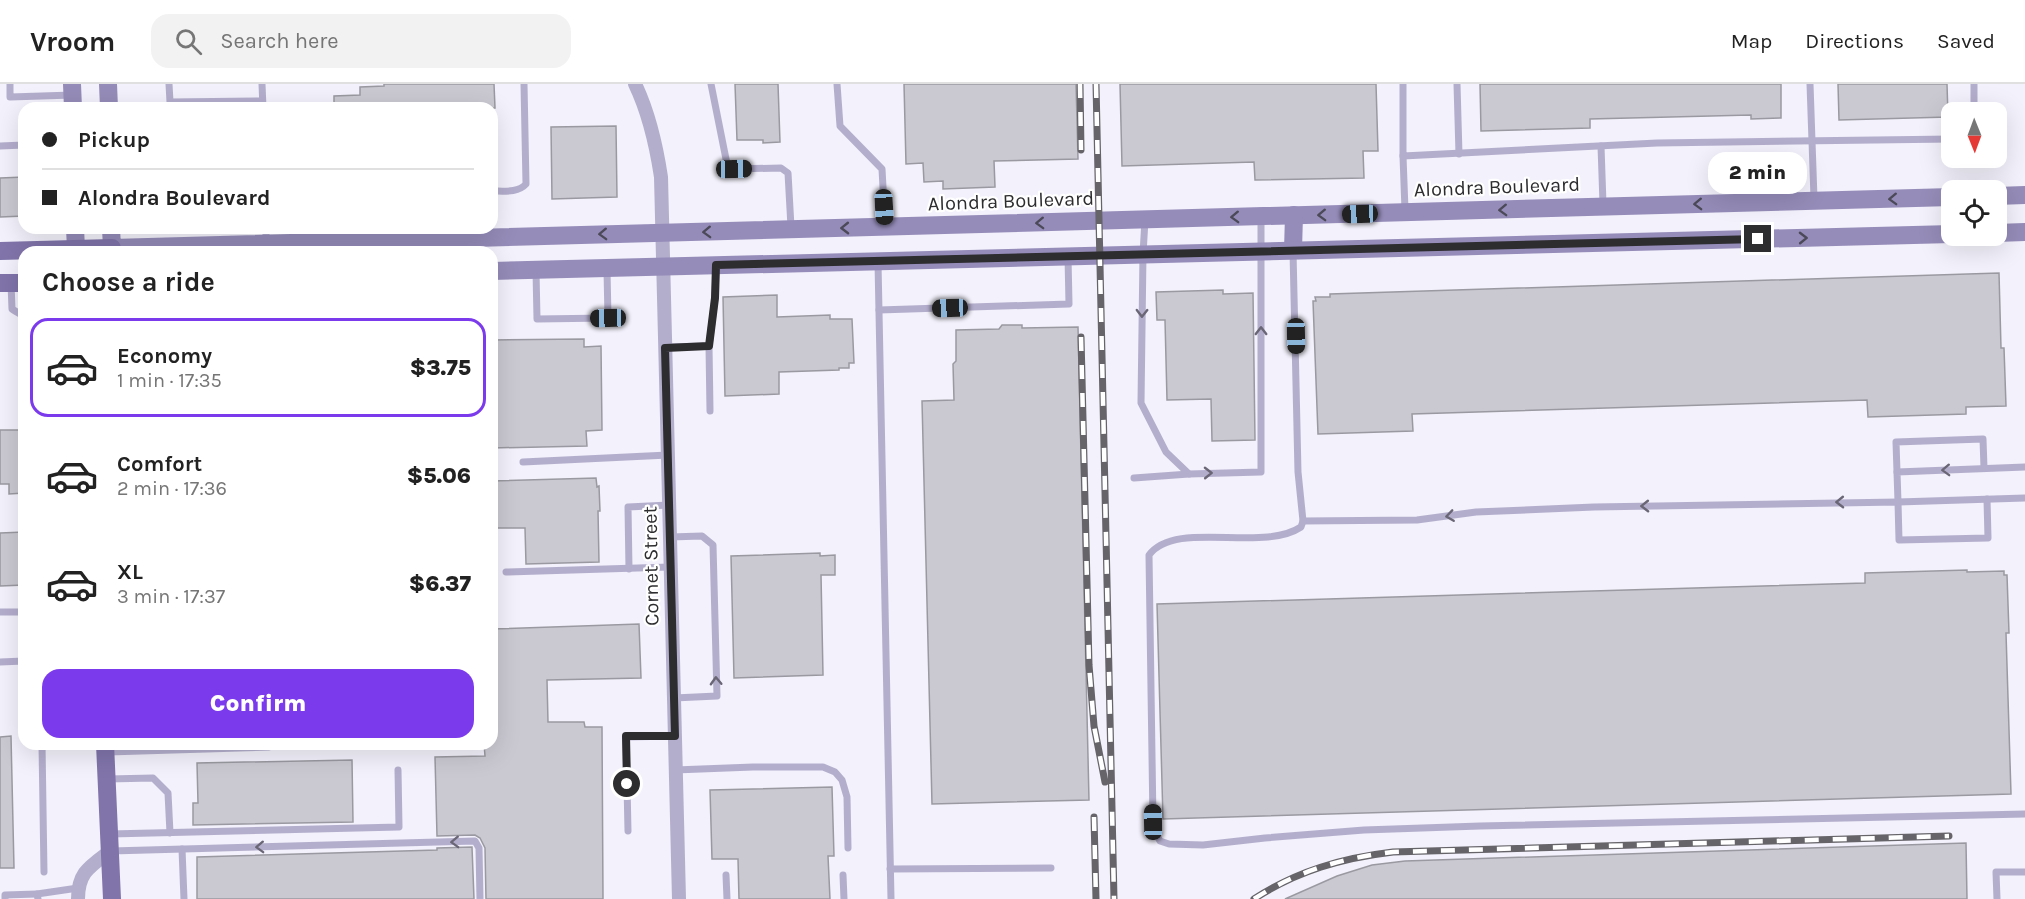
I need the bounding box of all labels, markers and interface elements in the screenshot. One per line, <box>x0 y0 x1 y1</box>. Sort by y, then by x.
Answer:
search box <box>151 14 571 68</box>
text: Vroom <box>30 25 115 58</box>
icon: search <box>172 25 205 58</box>
text: Search here <box>220 28 339 54</box>
text: Map <box>1731 29 1772 53</box>
text: Directions <box>1805 29 1904 53</box>
text: Saved <box>1937 29 1995 53</box>
north arrow <box>1941 102 2007 168</box>
map controls <box>1941 102 2007 246</box>
text: Pickup <box>78 127 150 153</box>
callout: 2 min <box>1708 152 1808 194</box>
car <box>716 160 752 178</box>
text: 2 min <box>1729 161 1786 184</box>
street label: Alondra Boulevard <box>1413 173 1581 201</box>
button: locate <box>1941 180 2007 246</box>
text: Alondra Boulevard <box>78 185 271 211</box>
street label: Alondra Boulevard <box>927 187 1095 215</box>
car <box>874 189 894 225</box>
one-way arrow <box>1889 193 1898 205</box>
one-way arrow <box>1694 198 1703 210</box>
one-way arrow <box>1499 203 1508 216</box>
car <box>1342 204 1378 224</box>
one-way arrow <box>1317 208 1326 221</box>
one-way arrow <box>1231 211 1240 223</box>
one-way arrow <box>1036 216 1045 229</box>
one-way arrow <box>841 222 850 234</box>
one-way arrow <box>703 225 712 238</box>
route end <box>1744 225 1771 252</box>
one-way arrow <box>599 228 608 241</box>
one-way arrow <box>1798 231 1807 244</box>
text: Choose a ride <box>42 266 215 298</box>
car <box>932 298 968 318</box>
one-way arrow <box>1136 308 1149 317</box>
car <box>590 309 626 327</box>
car <box>1287 318 1305 354</box>
one-way arrow <box>1255 326 1267 335</box>
icon: car <box>45 341 99 395</box>
text: Economy <box>117 343 212 369</box>
text: $3.75 <box>410 355 471 381</box>
text: 1 min · 17:35 <box>117 369 222 392</box>
icon: car <box>45 449 99 503</box>
text: Comfort <box>117 451 202 477</box>
text: $5.06 <box>407 463 471 489</box>
one-way arrow <box>1941 463 1950 476</box>
one-way arrow <box>1203 467 1212 479</box>
text: 2 min · 17:36 <box>117 477 227 500</box>
one-way arrow <box>1835 496 1844 509</box>
one-way arrow <box>1641 500 1650 512</box>
street label: Cornet Street <box>638 505 664 626</box>
one-way arrow <box>1446 509 1455 521</box>
icon: car <box>45 557 99 611</box>
text: XL <box>117 559 143 585</box>
text: $6.37 <box>409 571 471 597</box>
text: 3 min · 17:37 <box>117 585 225 608</box>
button: Confirm <box>42 669 474 738</box>
one-way arrow <box>710 676 723 685</box>
route start <box>613 770 640 797</box>
car <box>1144 804 1162 840</box>
one-way arrow <box>450 835 459 848</box>
one-way arrow <box>255 841 264 854</box>

